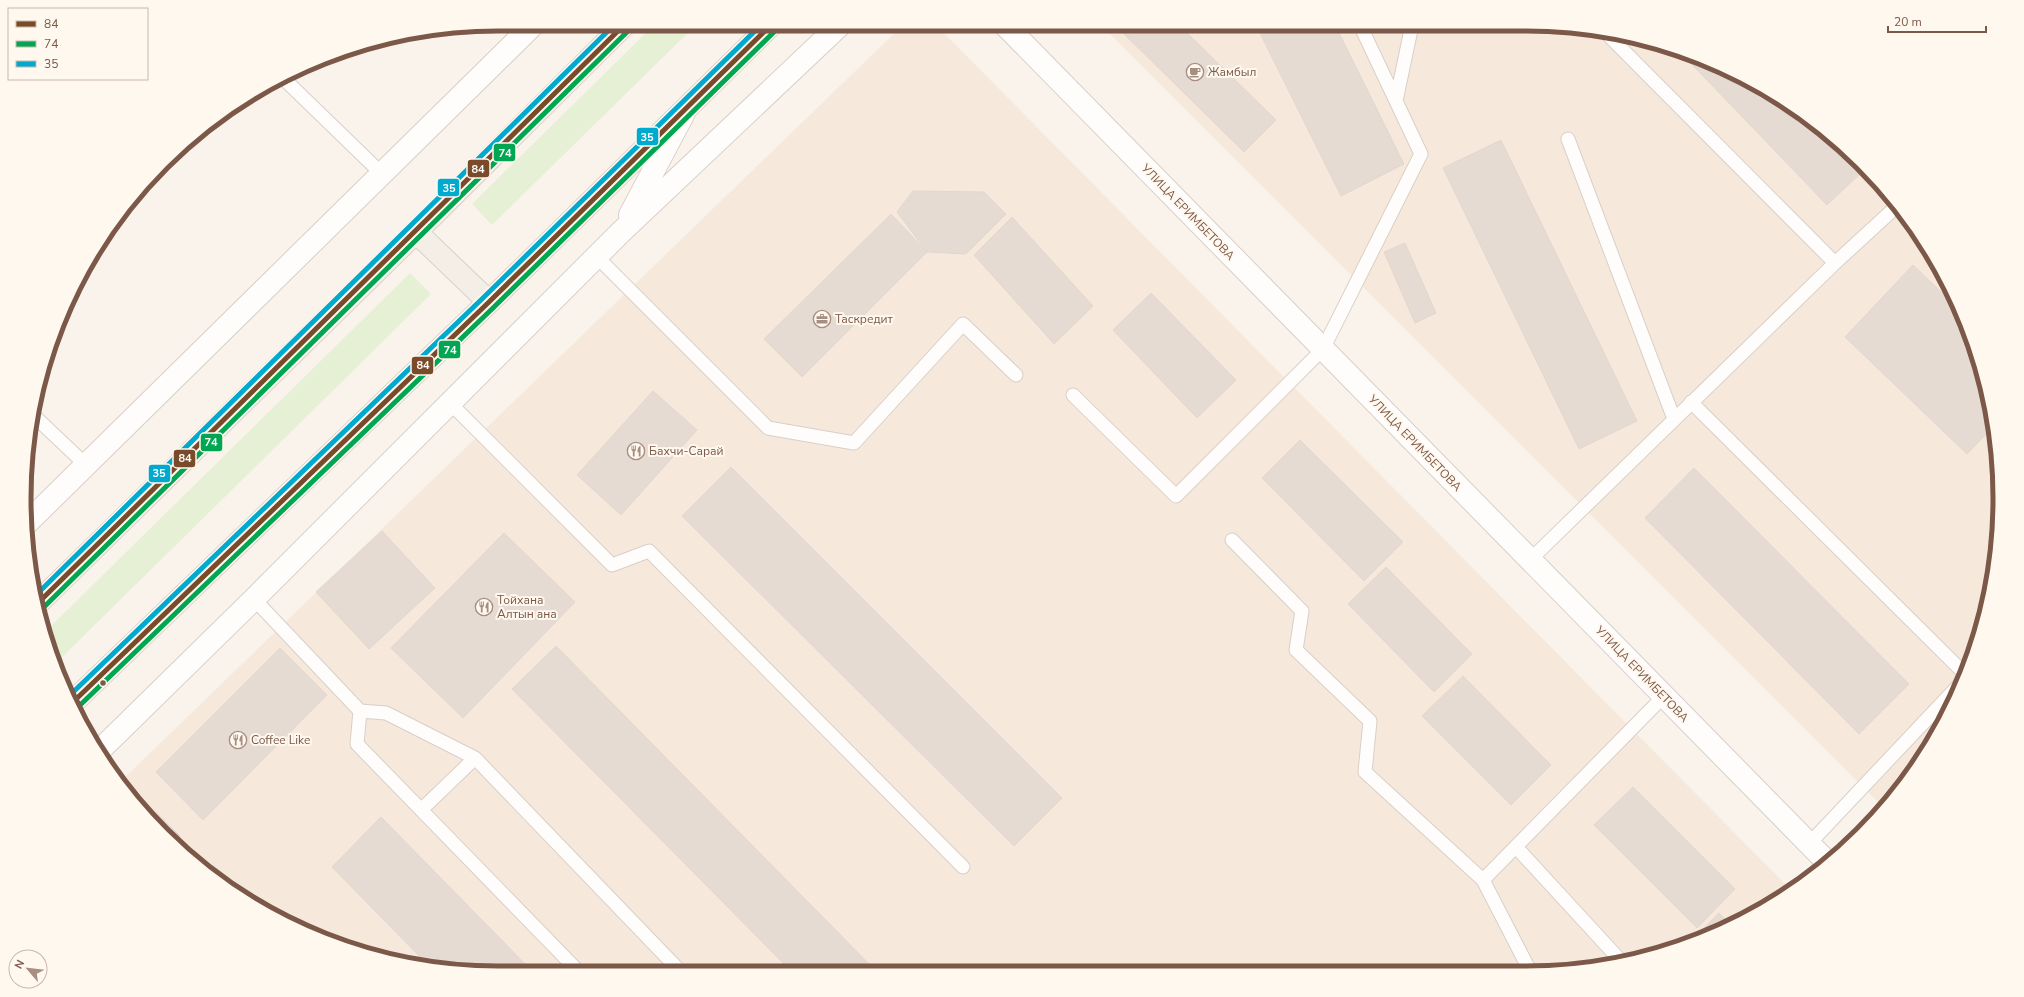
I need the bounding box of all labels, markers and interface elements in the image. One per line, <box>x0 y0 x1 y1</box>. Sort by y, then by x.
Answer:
legend <box>8 8 148 80</box>
scale bar <box>1888 8 1986 34</box>
text: 20 m <box>1894 14 1922 30</box>
text: 84 <box>44 16 58 32</box>
text: 74 <box>44 36 58 52</box>
text: 35 <box>44 56 58 72</box>
cafe icon: Жамбыл <box>1185 62 1205 82</box>
place label: Жамбыл <box>1208 64 1256 80</box>
line badge: 35 <box>636 127 659 146</box>
text: 35 <box>640 130 654 145</box>
line badge: 74 <box>493 143 516 162</box>
text: 74 <box>498 146 512 161</box>
line badge: 84 <box>467 159 490 178</box>
street label: УЛИЦА ЕРИМБЕТОВА <box>1137 160 1238 264</box>
text: 84 <box>471 162 485 177</box>
line badge: 35 <box>437 178 460 197</box>
text: 35 <box>442 181 456 196</box>
office icon: Таскредит <box>812 309 832 329</box>
place label: Таскредит <box>835 311 893 327</box>
line badge: 74 <box>438 340 461 359</box>
text: 74 <box>443 343 457 358</box>
line badge: 84 <box>411 356 434 375</box>
text: 84 <box>416 358 430 373</box>
street label: УЛИЦА ЕРИМБЕТОВА <box>1364 391 1465 495</box>
line badge: 74 <box>200 433 223 452</box>
text: 74 <box>204 435 218 450</box>
restaurant icon: Бахчи-Сарай <box>626 441 646 461</box>
place label: Бахчи-Сарай <box>649 443 724 459</box>
line badge: 84 <box>173 449 196 468</box>
text: 84 <box>178 451 192 466</box>
line badge: 35 <box>148 464 171 483</box>
text: 35 <box>152 466 166 481</box>
place label: Тойхана Алтын ана <box>497 592 557 622</box>
restaurant icon: Тойхана Алтын ана <box>474 597 494 617</box>
street label: УЛИЦА ЕРИМБЕТОВА <box>1591 622 1692 726</box>
unlabelled marker <box>98 678 108 688</box>
restaurant icon: Coffee Like <box>228 730 248 750</box>
place label: Coffee Like <box>251 732 310 748</box>
north arrow <box>8 949 48 989</box>
text: N <box>11 957 28 972</box>

